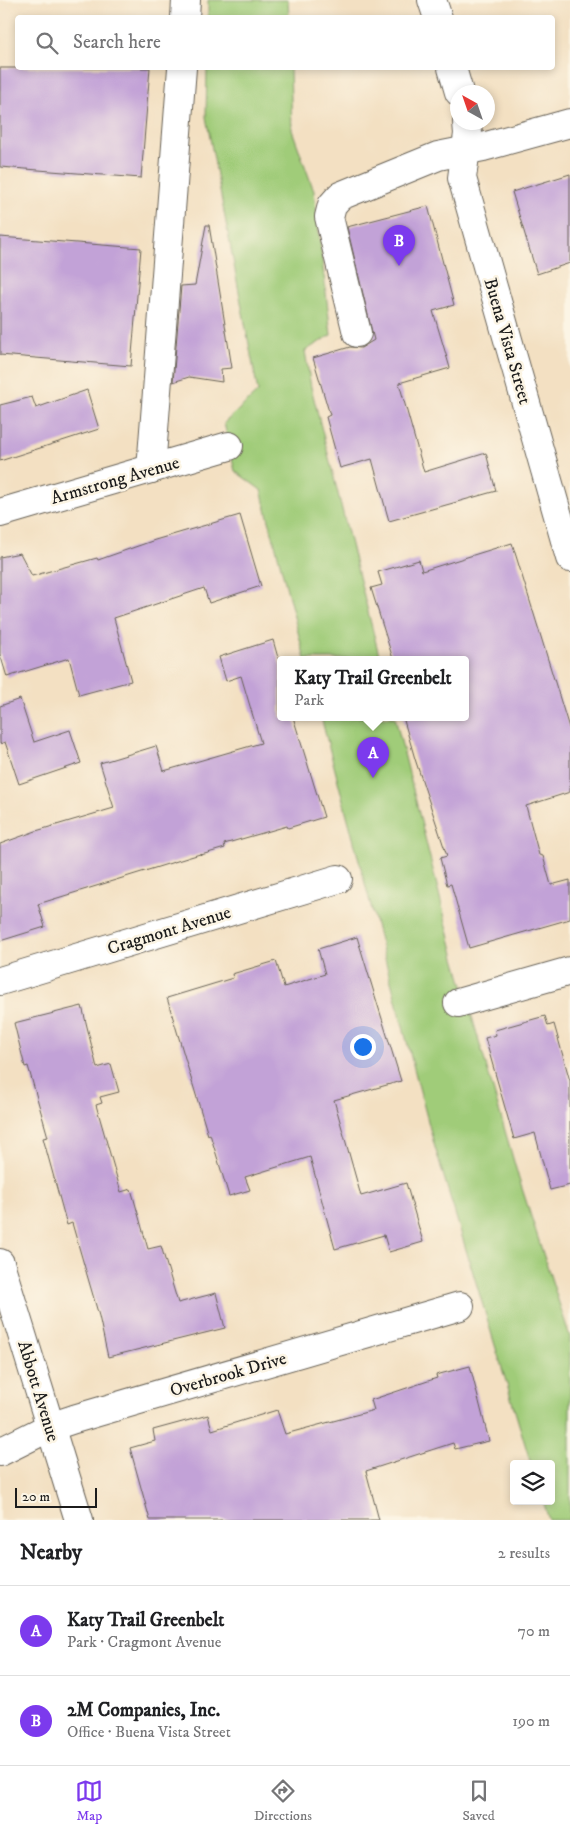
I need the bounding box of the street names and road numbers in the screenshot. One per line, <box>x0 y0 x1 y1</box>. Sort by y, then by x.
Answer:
street label: Buena Vista Street <box>479 276 536 407</box>
street label: Armstrong Avenue <box>48 452 182 510</box>
street label: Cragmont Avenue <box>105 902 234 960</box>
street label: Abbott Avenue <box>12 1338 64 1444</box>
street label: Overbrook Drive <box>168 1348 289 1402</box>

